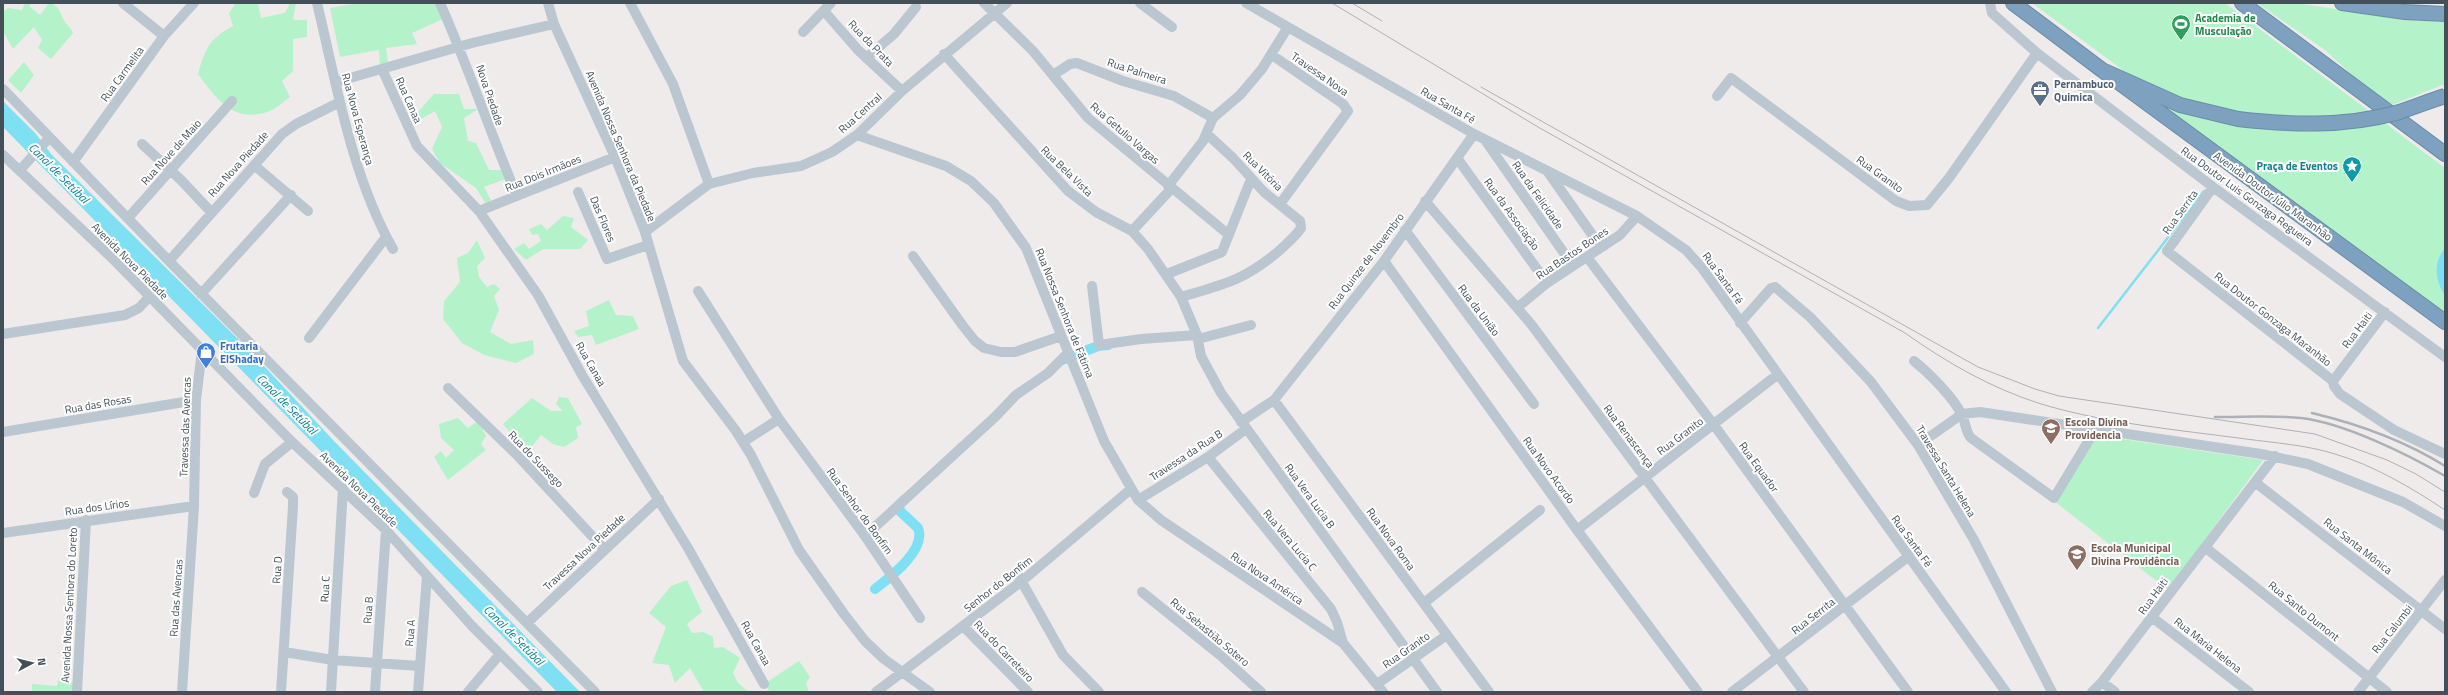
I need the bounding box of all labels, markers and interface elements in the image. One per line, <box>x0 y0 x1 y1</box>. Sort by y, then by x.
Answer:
place label: Academia de Musculação <box>2195 10 2256 39</box>
sports icon: Academia de Musculação <box>2170 13 2192 41</box>
street label: Rua da Prata <box>845 16 898 70</box>
street label: Rua Carmelita <box>96 43 148 105</box>
street label: Travessa Nova <box>1288 48 1352 100</box>
street label: Rua Palmeira <box>1105 54 1169 88</box>
street label: Nova Piedade <box>472 62 508 128</box>
street label: Avenida Nossa Senhora da Piedade <box>582 68 660 224</box>
street label: Rua Nova Esperança <box>338 71 378 167</box>
street label: Rua Canaa <box>392 74 426 126</box>
place label: Pernambuco Quimica <box>2054 76 2114 105</box>
office icon: Pernambuco Quimica <box>2029 79 2051 107</box>
street label: Rua Santa Fé <box>1418 83 1479 127</box>
street label: Rua Central <box>835 89 885 137</box>
street label: Rua Getulio Vargas <box>1087 98 1163 168</box>
street label: Rua Nove de Maio <box>137 115 205 188</box>
street label: Rua Nova Piedade <box>204 127 272 201</box>
water label: Canal de Setúbal <box>24 138 95 209</box>
street label: Rua Bela Vista <box>1037 142 1097 200</box>
street label: Rua Doutor Luis Gonzaga Regueira <box>2178 143 2317 250</box>
street label: Rua Vitória <box>1239 147 1287 195</box>
street label: Avenida Doutor Júlio Maranhão <box>2210 147 2336 245</box>
street label: Rua Dois Irmãoes <box>502 150 584 196</box>
street label: Rua Granito <box>1853 151 1907 197</box>
place icon: Praça de Eventos <box>2341 155 2363 183</box>
street label: Rua da Felicidade <box>1508 158 1568 233</box>
place label: Praça de Eventos <box>2257 158 2338 174</box>
street label: Rua da Associação <box>1480 175 1544 254</box>
street label: Rua Serrita <box>2158 186 2202 238</box>
street label: Das Flores <box>586 193 620 245</box>
street label: Rua Quinze de Novembro <box>1324 209 1408 313</box>
street label: Avenida Nova Piedade <box>88 219 172 303</box>
street label: Rua Bastos Bones <box>1533 223 1611 283</box>
street label: Rua Nossa Senhora de Fátima <box>1032 246 1099 381</box>
street label: Rua Santa Fé <box>1699 249 1748 308</box>
street label: Rua Doutor Gonzaga Maranhão <box>2211 268 2335 370</box>
street label: Rua da União <box>1454 281 1504 339</box>
street label: Rua Haiti <box>2338 308 2376 352</box>
place label: Frutaria ElShaday <box>220 338 264 367</box>
street label: Rua Canaa <box>572 339 610 390</box>
shop icon: Frutaria ElShaday <box>195 341 217 369</box>
water label: Canal de Setúbal <box>252 369 323 440</box>
street label: Travessa das Avencas <box>175 377 195 477</box>
street label: Rua das Rosas <box>63 390 133 418</box>
street label: Rua Renascença <box>1600 401 1658 471</box>
street label: Rua Granito <box>1653 413 1707 459</box>
place label: Escola Divina Providencia <box>2065 414 2128 443</box>
school or university icon: Escola Divina Providencia <box>2040 417 2062 445</box>
street label: Travessa Santa Helena <box>1912 422 1980 520</box>
street label: Travessa da Rua B <box>1146 425 1226 485</box>
street label: Rua do Sussego <box>505 427 567 491</box>
street label: Rua Novo Acordo <box>1519 433 1579 507</box>
street label: Rua Equador <box>1735 438 1783 496</box>
street label: Avenida Nova Piedade <box>317 448 402 531</box>
street label: Rua Vera Lucia B <box>1281 460 1339 532</box>
street label: Rua Senhor do Bonfim <box>823 464 897 558</box>
street label: Rua dos Lírios <box>64 495 130 519</box>
street label: Rua Nova Roma <box>1363 504 1419 574</box>
street label: Rua Vera Lucia C <box>1259 506 1321 574</box>
street label: Travessa Nova Piedade <box>540 510 629 594</box>
street label: Rua Santa Fé <box>1888 512 1937 571</box>
street label: Rua Santa Mônica <box>2320 514 2396 578</box>
street label: Avenida Nossa Senhora do Loreto <box>57 527 81 683</box>
place label: Escola Municipal Divina Providência <box>2091 540 2179 569</box>
school or university icon: Escola Municipal Divina Providência <box>2066 543 2088 571</box>
street label: Rua Nova América <box>1227 548 1307 609</box>
street label: Senhor do Bonfim <box>960 552 1036 616</box>
street label: Rua D <box>268 556 286 584</box>
street label: Rua das Avencas <box>165 559 187 637</box>
street label: Rua Haiti <box>2134 574 2172 618</box>
street label: Rua C <box>316 575 334 603</box>
street label: Rua Santo Dumont <box>2265 577 2343 645</box>
street label: Rua Sebastião Sotero <box>1167 594 1253 670</box>
street label: Rua Serrita <box>1788 594 1839 638</box>
street label: Rua B <box>359 596 377 624</box>
water label: Canal de Setúbal <box>479 600 550 671</box>
street label: Rua Calumbi <box>2368 601 2416 657</box>
street label: Rua Maria Helena <box>2171 613 2246 677</box>
street label: Rua do Carreteiro <box>970 617 1038 686</box>
street label: Rua A <box>401 618 419 647</box>
street label: Rua Canaa <box>737 618 775 669</box>
street label: Rua Granito <box>1379 628 1433 672</box>
north arrow <box>12 643 52 683</box>
text: N <box>34 657 50 667</box>

